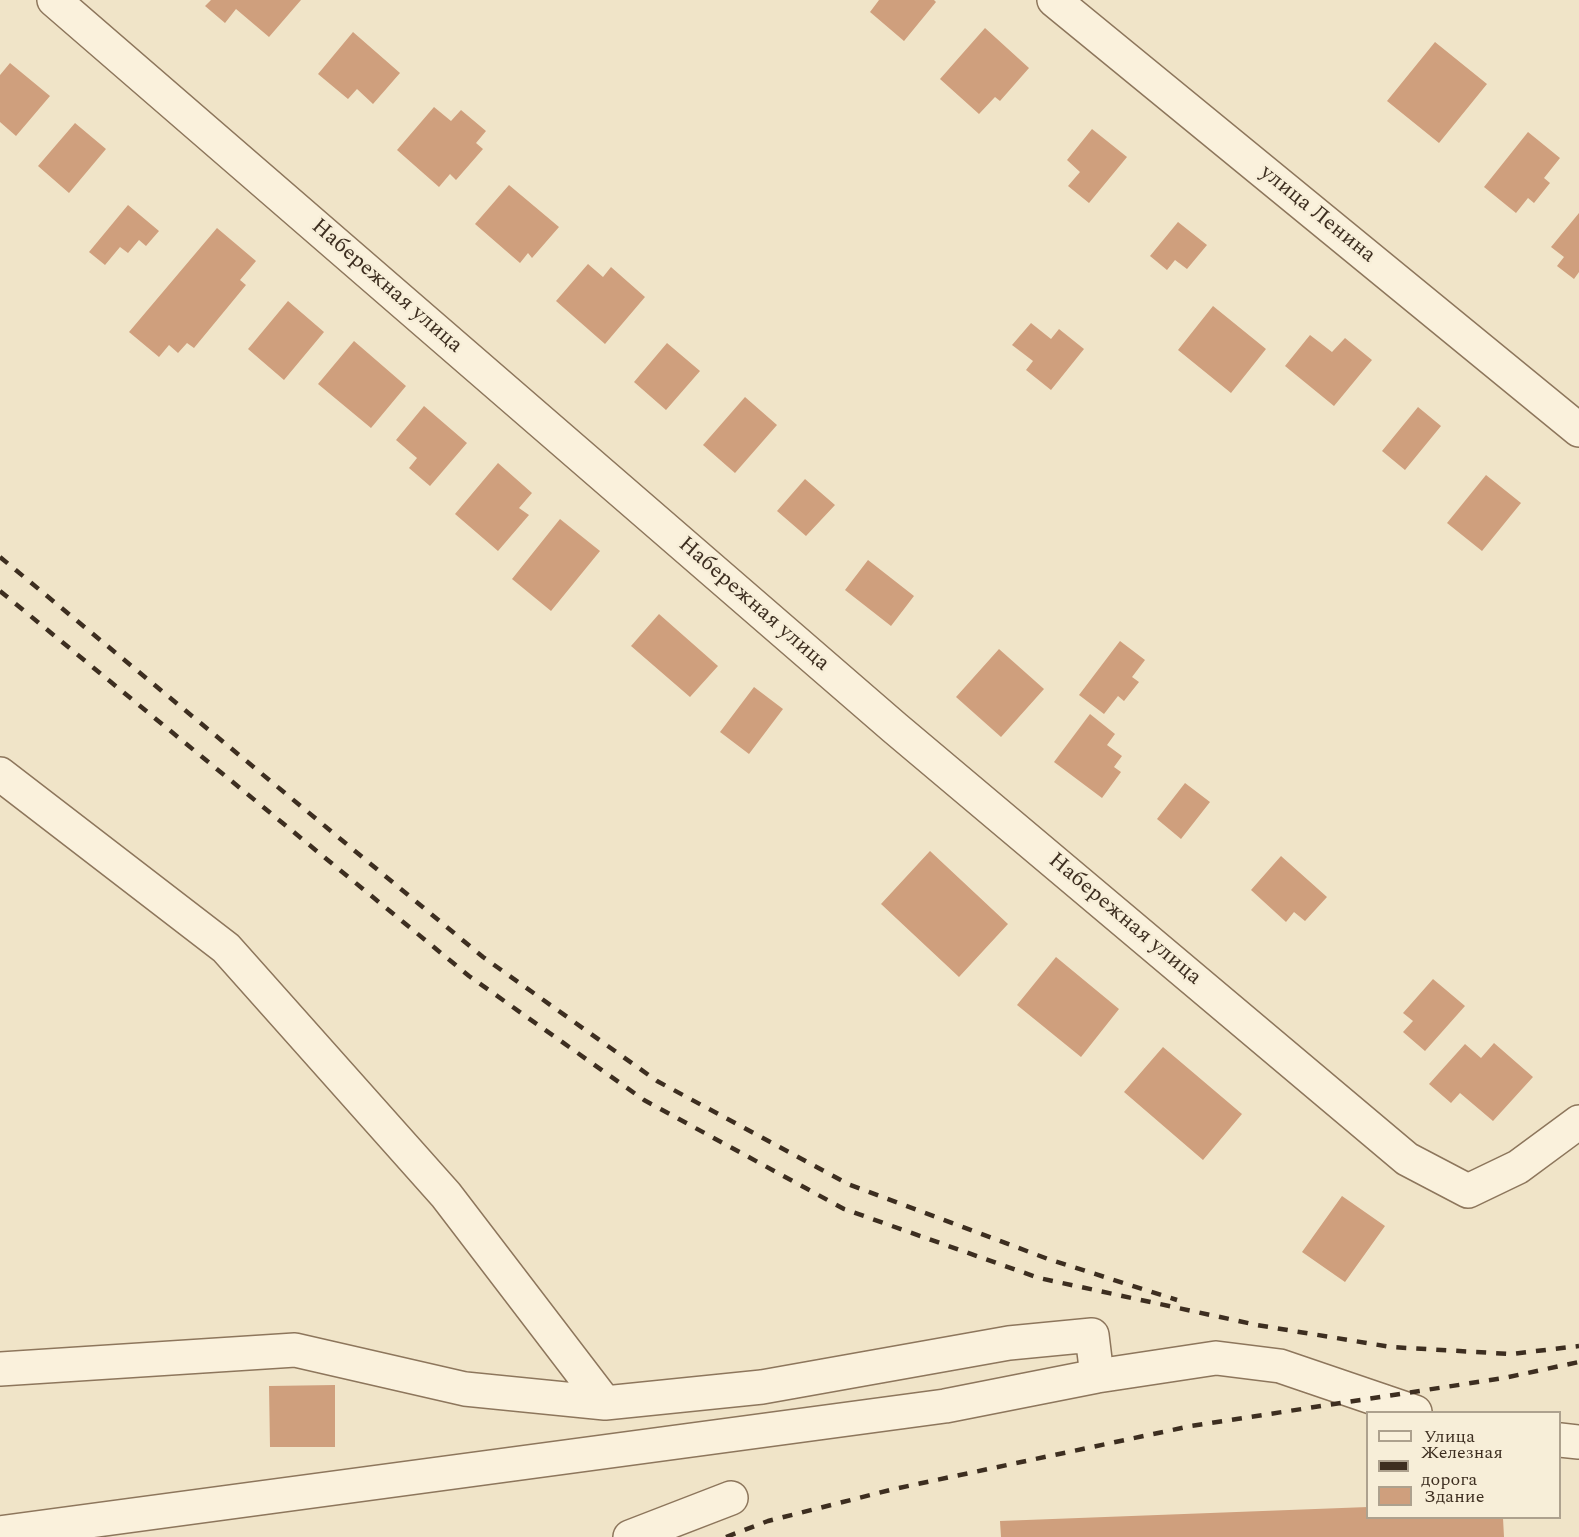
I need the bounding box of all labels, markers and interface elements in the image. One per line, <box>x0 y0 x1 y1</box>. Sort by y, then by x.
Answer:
street label: улица Ленина <box>1254 160 1380 270</box>
street label: Набережная улица <box>305 214 467 360</box>
street label: Набережная улица <box>672 532 834 678</box>
street label: Набережная улица <box>1042 848 1206 992</box>
legend <box>1366 1411 1561 1519</box>
text: Улица <box>1424 1423 1475 1450</box>
text: Железная дорога <box>1421 1439 1503 1493</box>
text: Здание <box>1424 1483 1484 1510</box>

